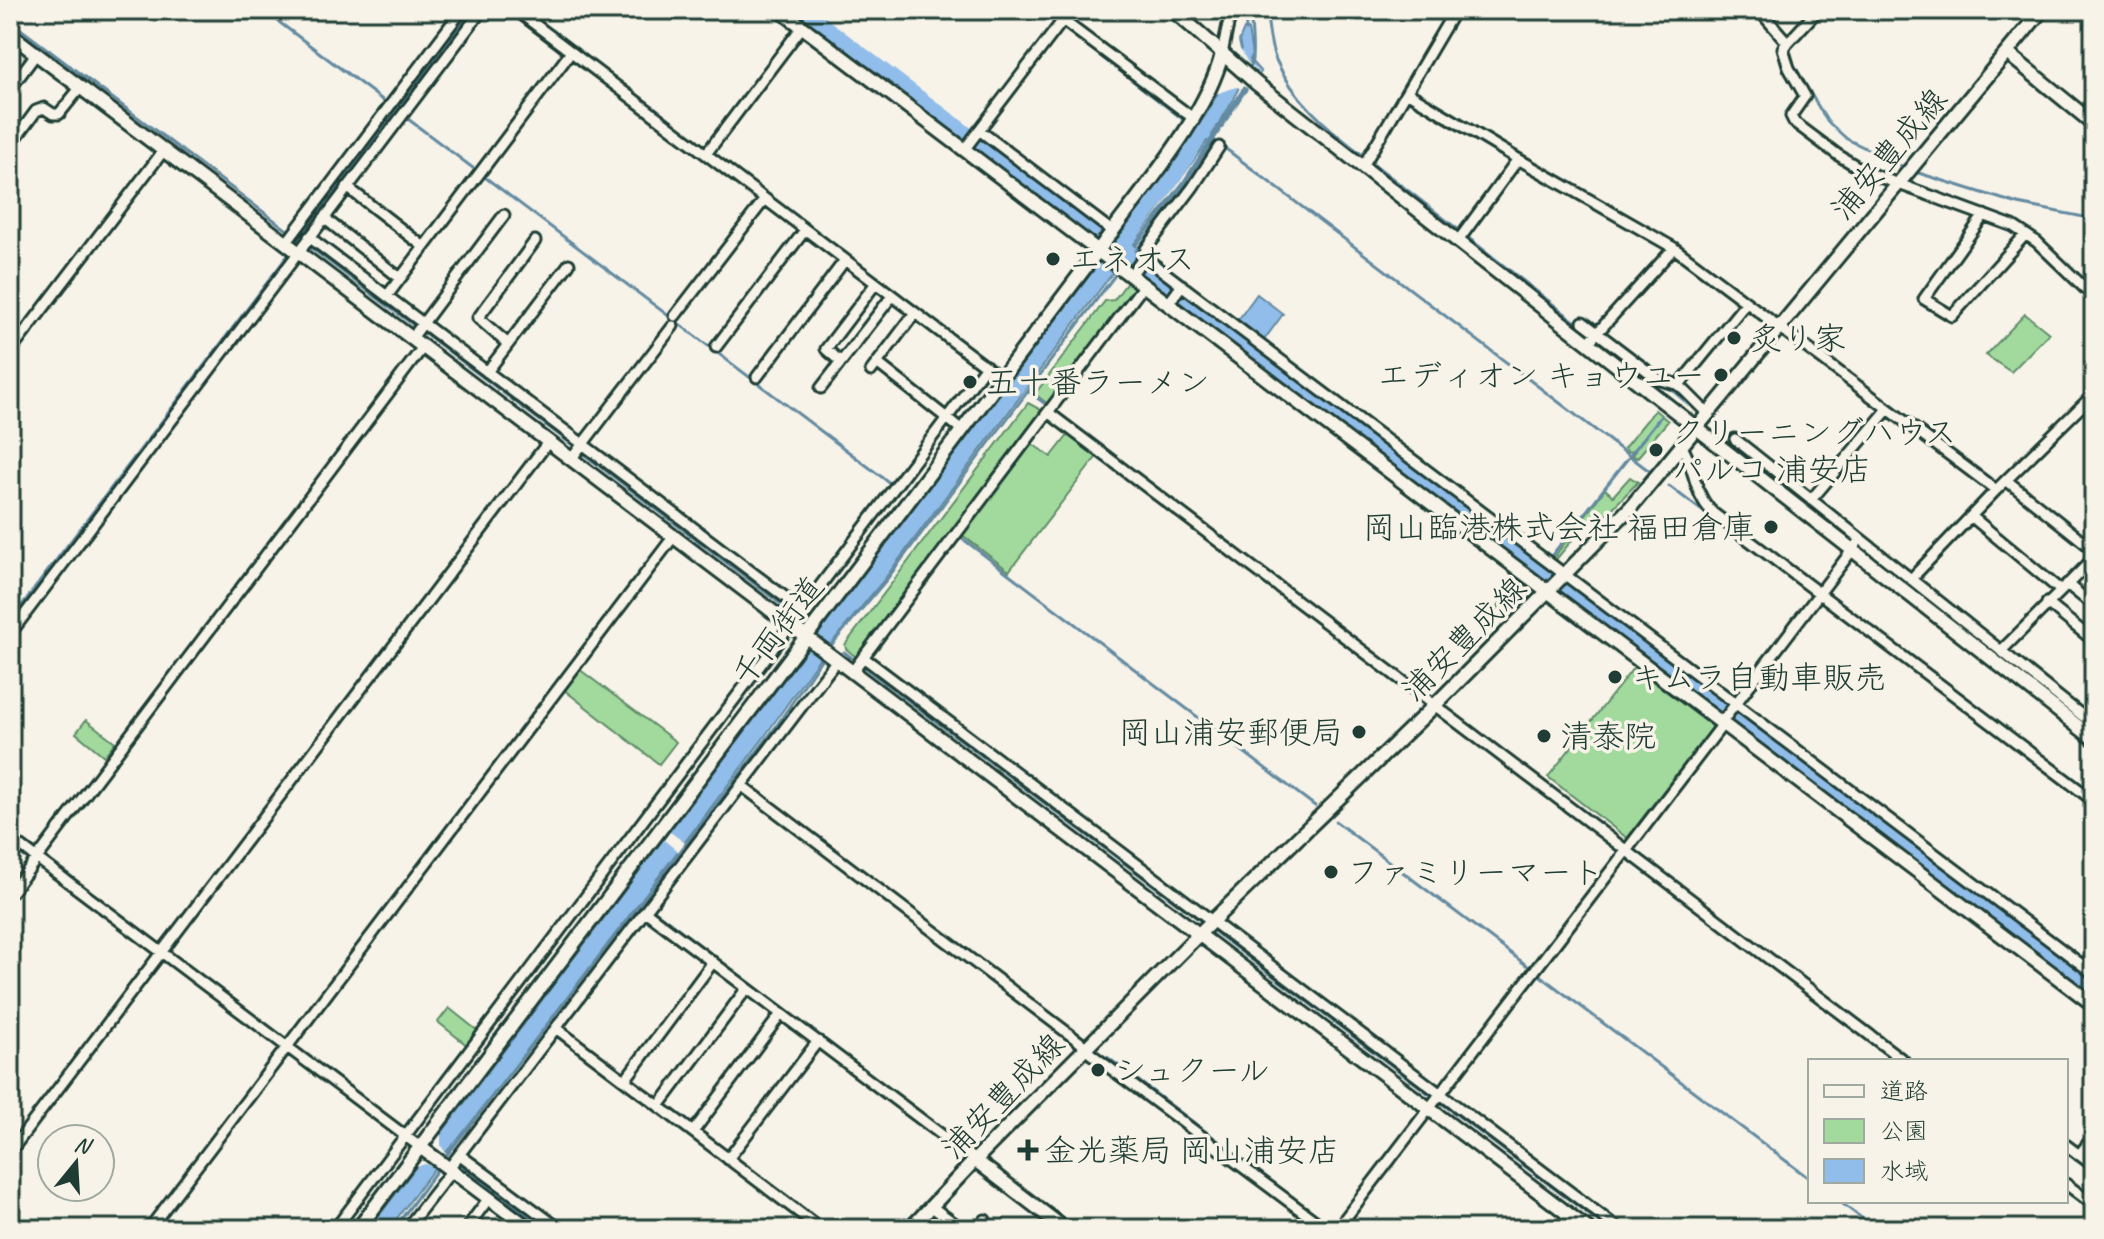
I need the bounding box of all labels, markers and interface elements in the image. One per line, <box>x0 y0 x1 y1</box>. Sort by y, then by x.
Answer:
street label: 浦安豊成線 <box>1822 80 1956 228</box>
place label: エネオス <box>1069 239 1195 280</box>
marker: エネオス <box>1044 250 1062 268</box>
place label: 炙り家 <box>1750 318 1846 359</box>
marker: 炙り家 <box>1725 329 1743 347</box>
place label: エディオン キョウユー <box>1377 355 1705 396</box>
place label: 五十番ラーメン <box>986 362 1210 403</box>
marker: エディオン キョウユー <box>1712 366 1730 384</box>
marker: 五十番ラーメン <box>961 373 979 391</box>
place label: クリーニングハウス パルコ 浦安店 <box>1672 412 1957 490</box>
marker: クリーニングハウス パルコ 浦安店 <box>1647 441 1665 459</box>
place label: 岡山臨港株式会社 福田倉庫 <box>1363 507 1755 548</box>
marker: 岡山臨港株式会社 福田倉庫 <box>1762 518 1780 536</box>
street label: 千両街道 <box>723 568 833 694</box>
street label: 浦安豊成線 <box>1393 568 1535 710</box>
place label: キムラ自動車販売 <box>1631 657 1886 698</box>
marker: キムラ自動車販売 <box>1606 668 1624 686</box>
place label: 岡山浦安郵便局 <box>1119 712 1343 753</box>
place label: 清泰院 <box>1560 716 1656 757</box>
marker: 岡山浦安郵便局 <box>1350 723 1368 741</box>
marker: 清泰院 <box>1535 727 1553 745</box>
place label: ファミリーマート <box>1347 852 1604 893</box>
marker: ファミリーマート <box>1322 863 1340 881</box>
street label: 浦安豊成線 <box>933 1024 1073 1168</box>
place label: シュクール <box>1114 1050 1270 1091</box>
legend <box>1808 1059 2068 1203</box>
marker: シュクール <box>1089 1061 1107 1079</box>
text: 道路 <box>1880 1076 1928 1106</box>
text: 公園 <box>1880 1116 1928 1146</box>
north arrow <box>36 1123 116 1203</box>
text: N <box>71 1130 96 1161</box>
place label: 金光薬局 岡山浦安店 <box>1044 1130 1340 1171</box>
marker: 金光薬局 岡山浦安店 <box>1019 1141 1037 1159</box>
text: 水域 <box>1880 1156 1928 1186</box>

